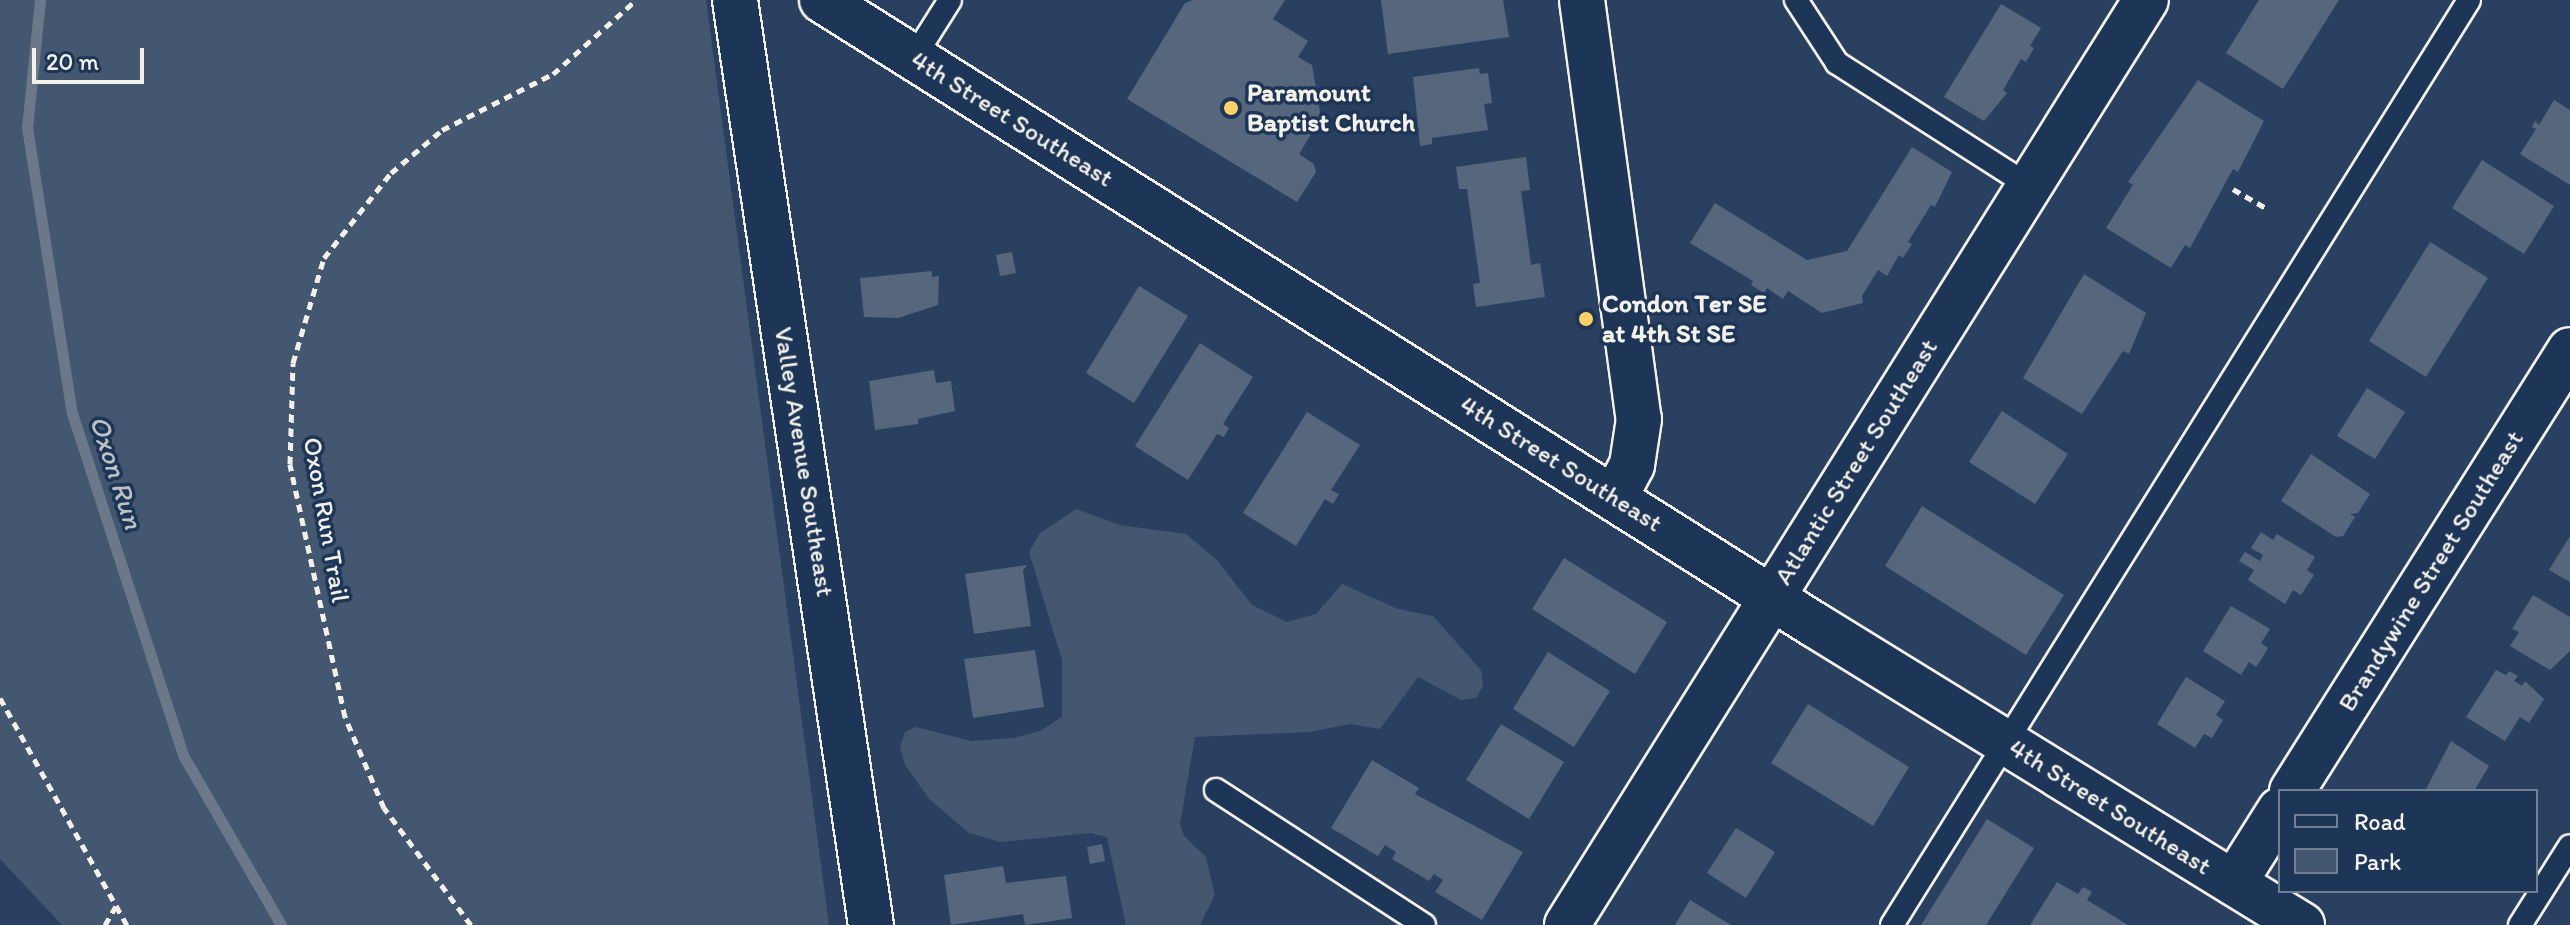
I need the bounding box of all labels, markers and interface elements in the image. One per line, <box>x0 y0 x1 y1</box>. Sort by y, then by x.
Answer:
scale bar <box>36 32 148 82</box>
street label: 4th Street Southeast <box>905 44 1119 194</box>
text: 20 m <box>46 47 99 76</box>
place label: Paramount Baptist Church <box>1247 77 1416 138</box>
marker: Paramount Baptist Church <box>1222 99 1240 117</box>
place label: Condon Ter SE at 4th St SE <box>1602 288 1764 350</box>
marker: Condon Ter SE at 4th St SE <box>1577 310 1595 328</box>
street label: Valley Avenue Southeast <box>767 325 841 599</box>
street label: Atlantic Street Southeast <box>1768 334 1944 590</box>
street label: 4th Street Southeast <box>1454 389 1668 539</box>
water label: Oxon Run <box>83 411 151 533</box>
street label: Brandywine Street Southeast <box>2331 425 2531 717</box>
street label: Oxon Run Trail <box>296 436 356 604</box>
street label: 4th Street Southeast <box>2003 732 2217 882</box>
legend <box>2278 789 2538 893</box>
text: Road <box>2354 807 2406 836</box>
text: Park <box>2354 847 2401 876</box>

